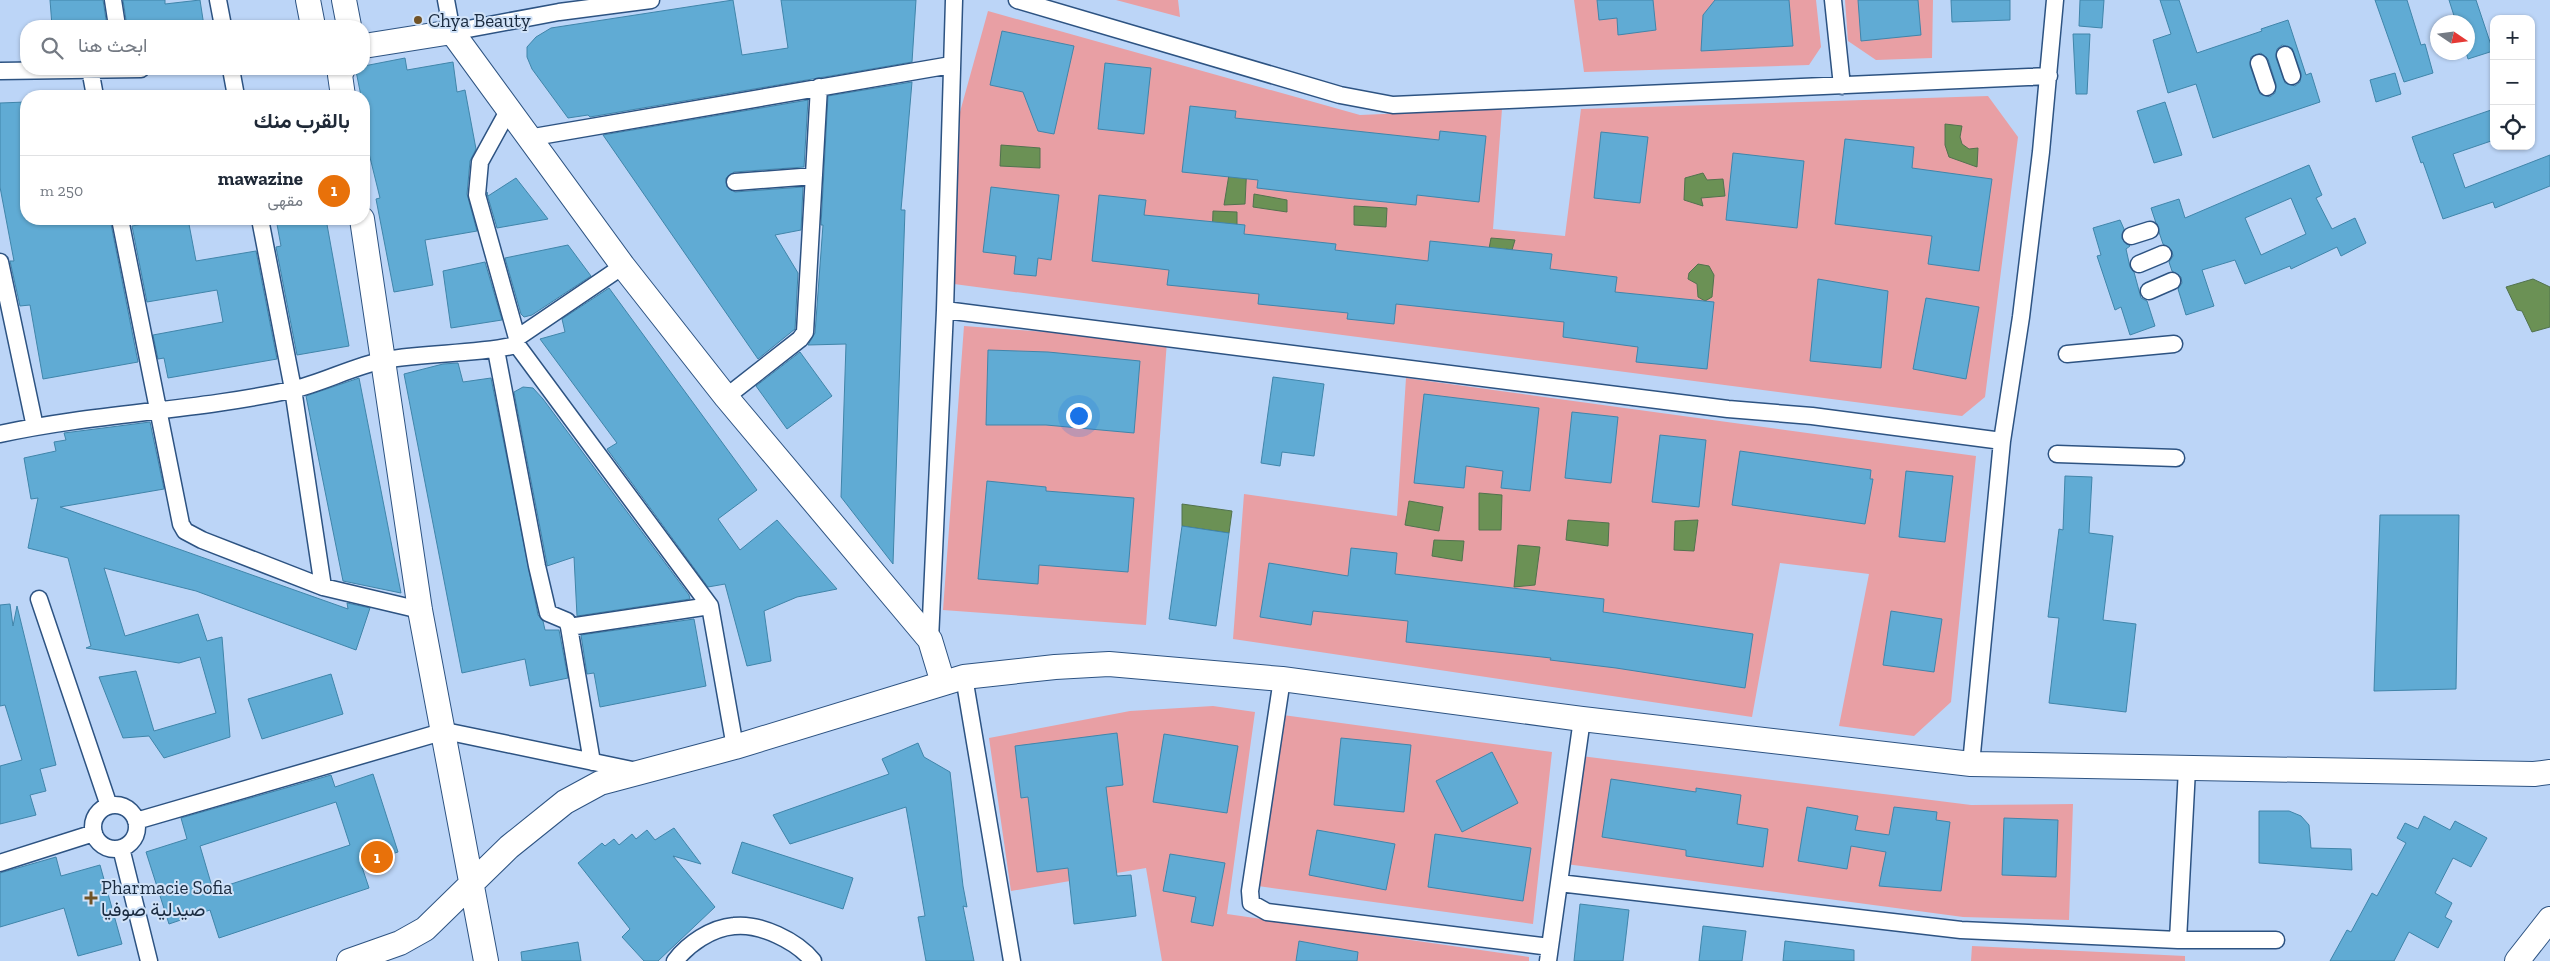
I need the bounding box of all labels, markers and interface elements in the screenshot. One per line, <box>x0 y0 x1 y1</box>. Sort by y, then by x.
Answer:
place label: Chya Beauty <box>428 9 531 32</box>
marker: Chya Beauty <box>412 14 424 26</box>
north arrow <box>2430 15 2475 60</box>
map controls <box>2490 15 2535 150</box>
button: + <box>2490 15 2535 60</box>
search box <box>20 20 370 75</box>
icon: search <box>38 34 66 62</box>
text: ابحث هنا <box>78 34 148 57</box>
button: − <box>2490 60 2535 105</box>
button: locate <box>2490 105 2535 150</box>
text: بالقرب منك <box>254 108 350 133</box>
text: mawazine <box>218 167 303 190</box>
text: 250 m <box>40 181 83 200</box>
text: 1 <box>331 181 337 200</box>
text: مقهى <box>268 191 303 210</box>
your location <box>1066 403 1092 429</box>
pin: 1 <box>361 838 393 876</box>
place label: Pharmacie Sofia صيدلية صوفيا <box>101 876 232 921</box>
marker: Pharmacie Sofia صيدلية صوفيا <box>85 892 97 904</box>

